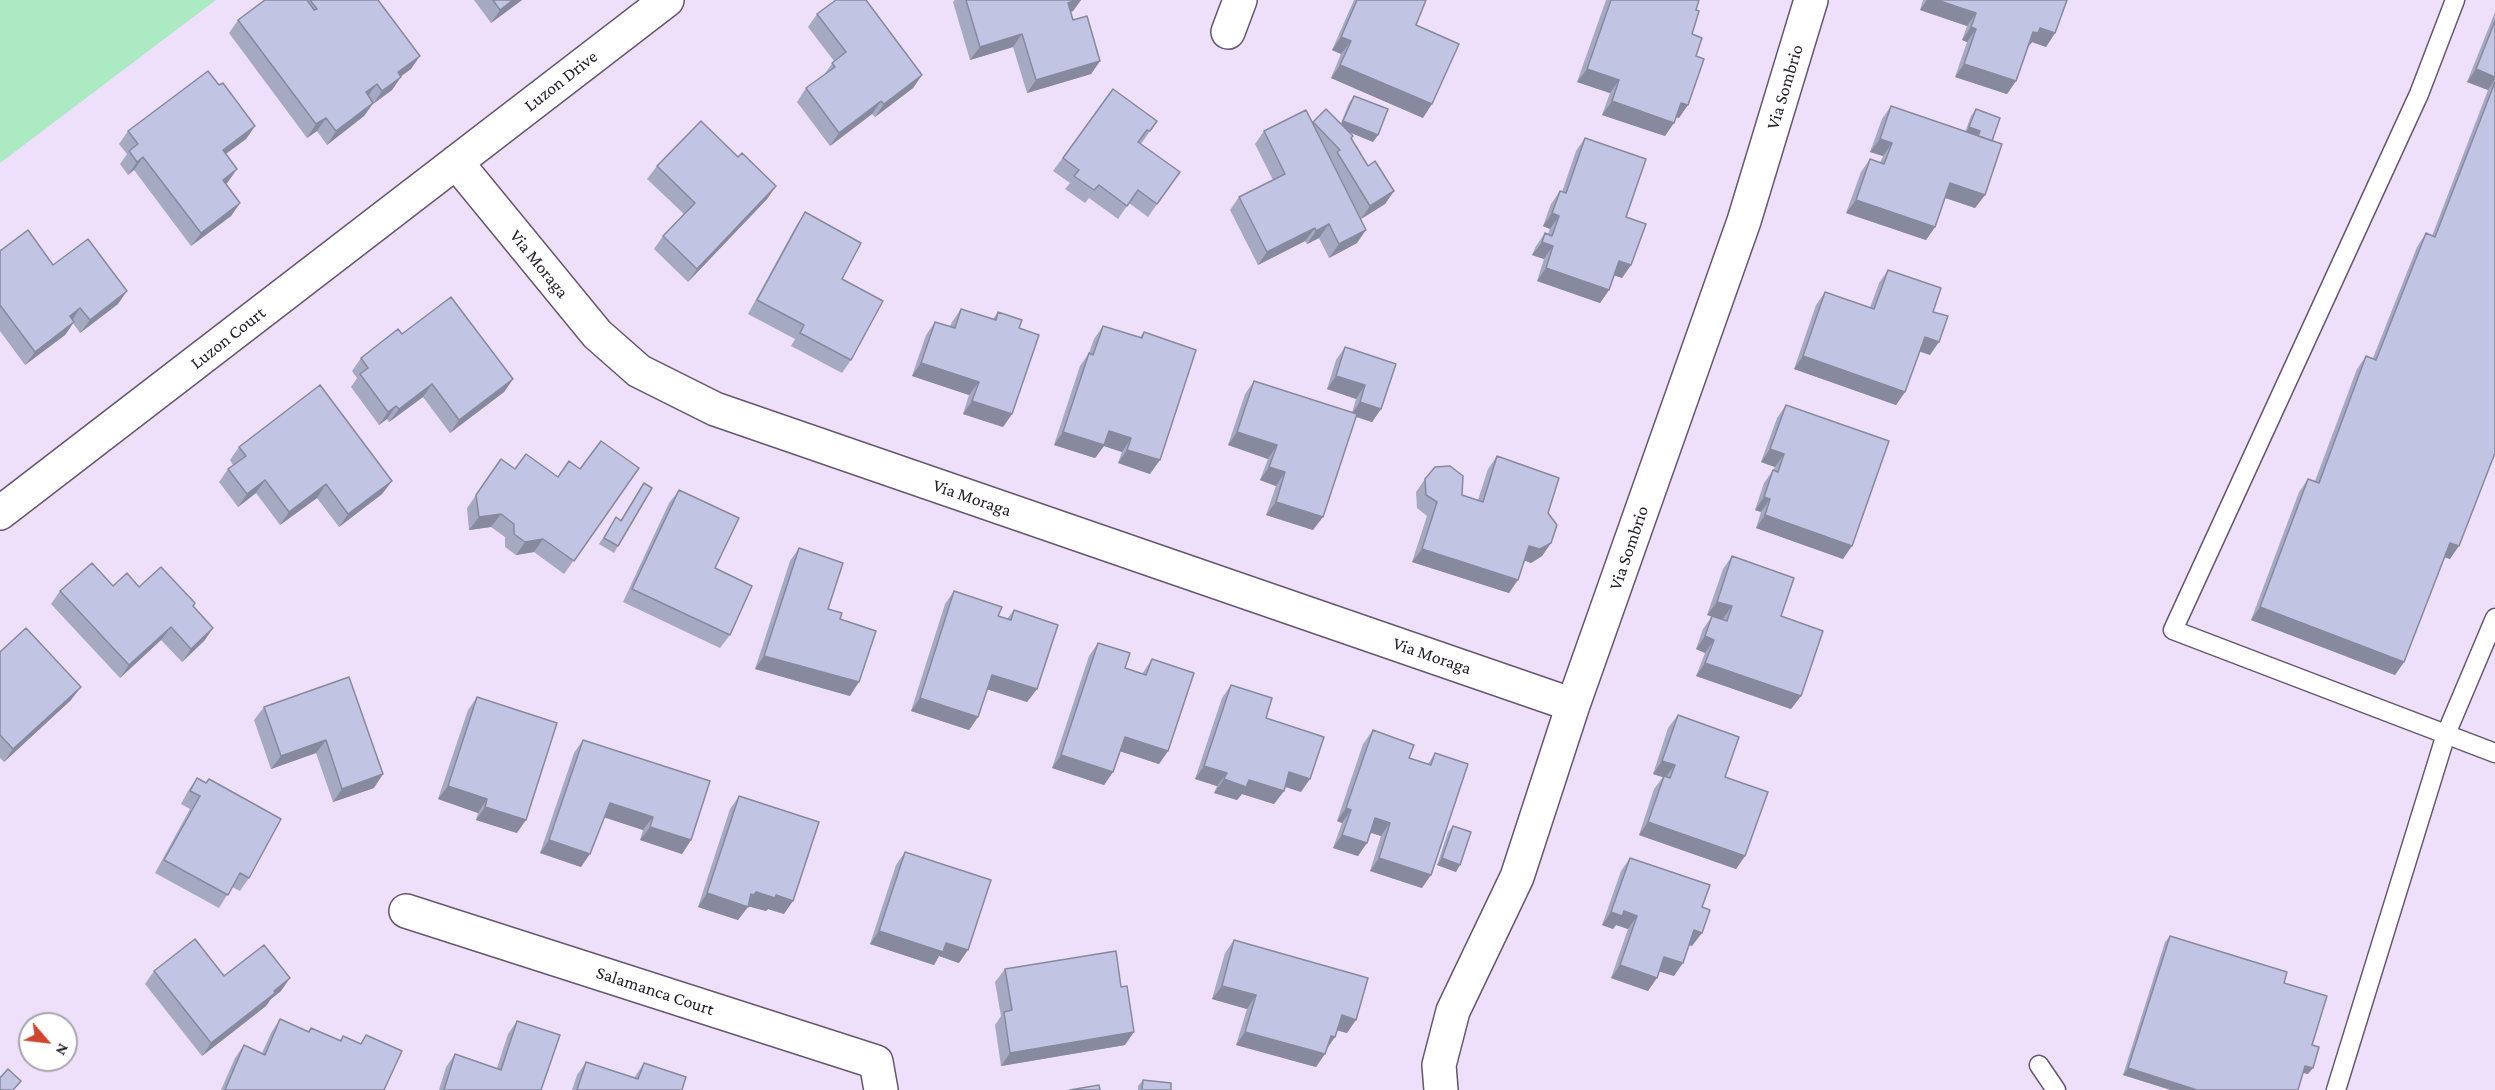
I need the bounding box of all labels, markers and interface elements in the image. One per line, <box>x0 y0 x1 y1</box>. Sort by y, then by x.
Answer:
street label: Via Sombrio <box>1762 42 1808 132</box>
street label: Luzon Drive <box>520 46 602 116</box>
street label: Via Moraga <box>505 225 573 303</box>
street label: Luzon Court <box>186 302 270 374</box>
street label: Via Moraga <box>930 475 1014 521</box>
street label: Via Sombrio <box>1605 503 1653 593</box>
street label: Via Moraga <box>1390 633 1474 679</box>
street label: Salamanca Court <box>593 962 717 1020</box>
north arrow <box>18 1012 78 1072</box>
text: N <box>53 1041 73 1059</box>

